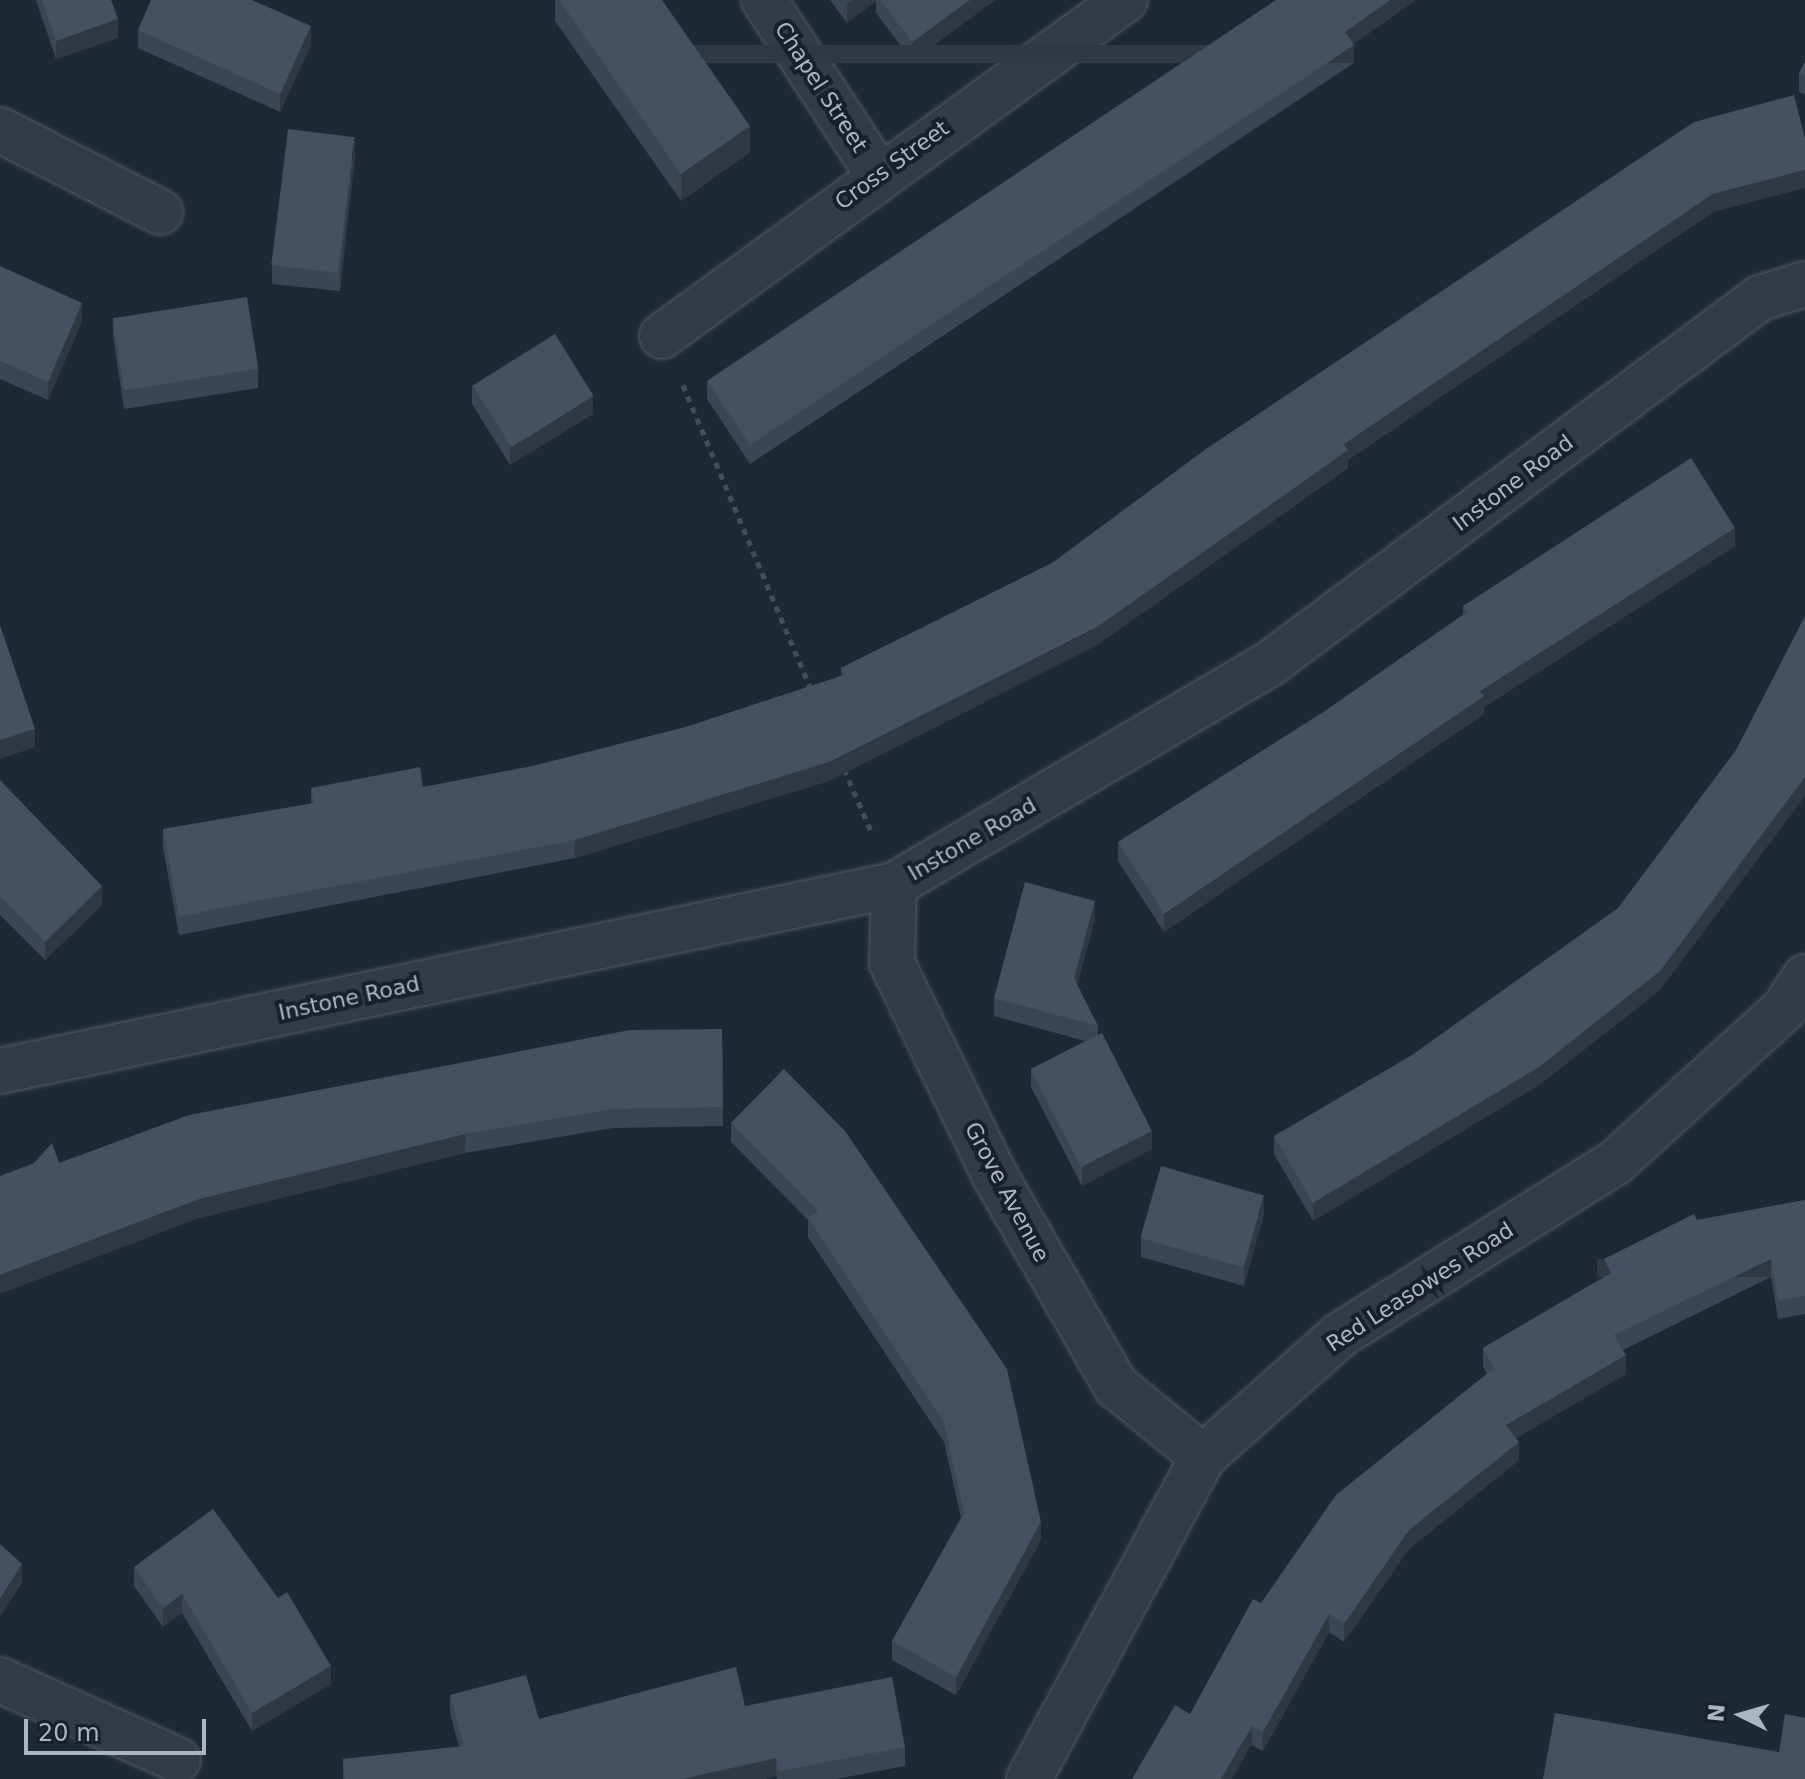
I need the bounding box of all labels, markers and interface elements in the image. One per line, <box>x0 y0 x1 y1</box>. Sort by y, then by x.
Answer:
street label: Chapel Street <box>769 17 873 157</box>
street label: Cross Street <box>830 115 954 215</box>
street label: Instone Road <box>1448 429 1578 537</box>
street label: Instone Road <box>903 792 1041 886</box>
street label: Instone Road <box>276 970 422 1026</box>
street label: Grove Avenue <box>959 1118 1055 1266</box>
street label: Red Leasowes Road <box>1321 1217 1519 1357</box>
north arrow <box>1701 1675 1781 1755</box>
scale bar <box>28 1703 210 1753</box>
text: N <box>1703 1703 1730 1723</box>
text: 20 m <box>38 1719 100 1747</box>

